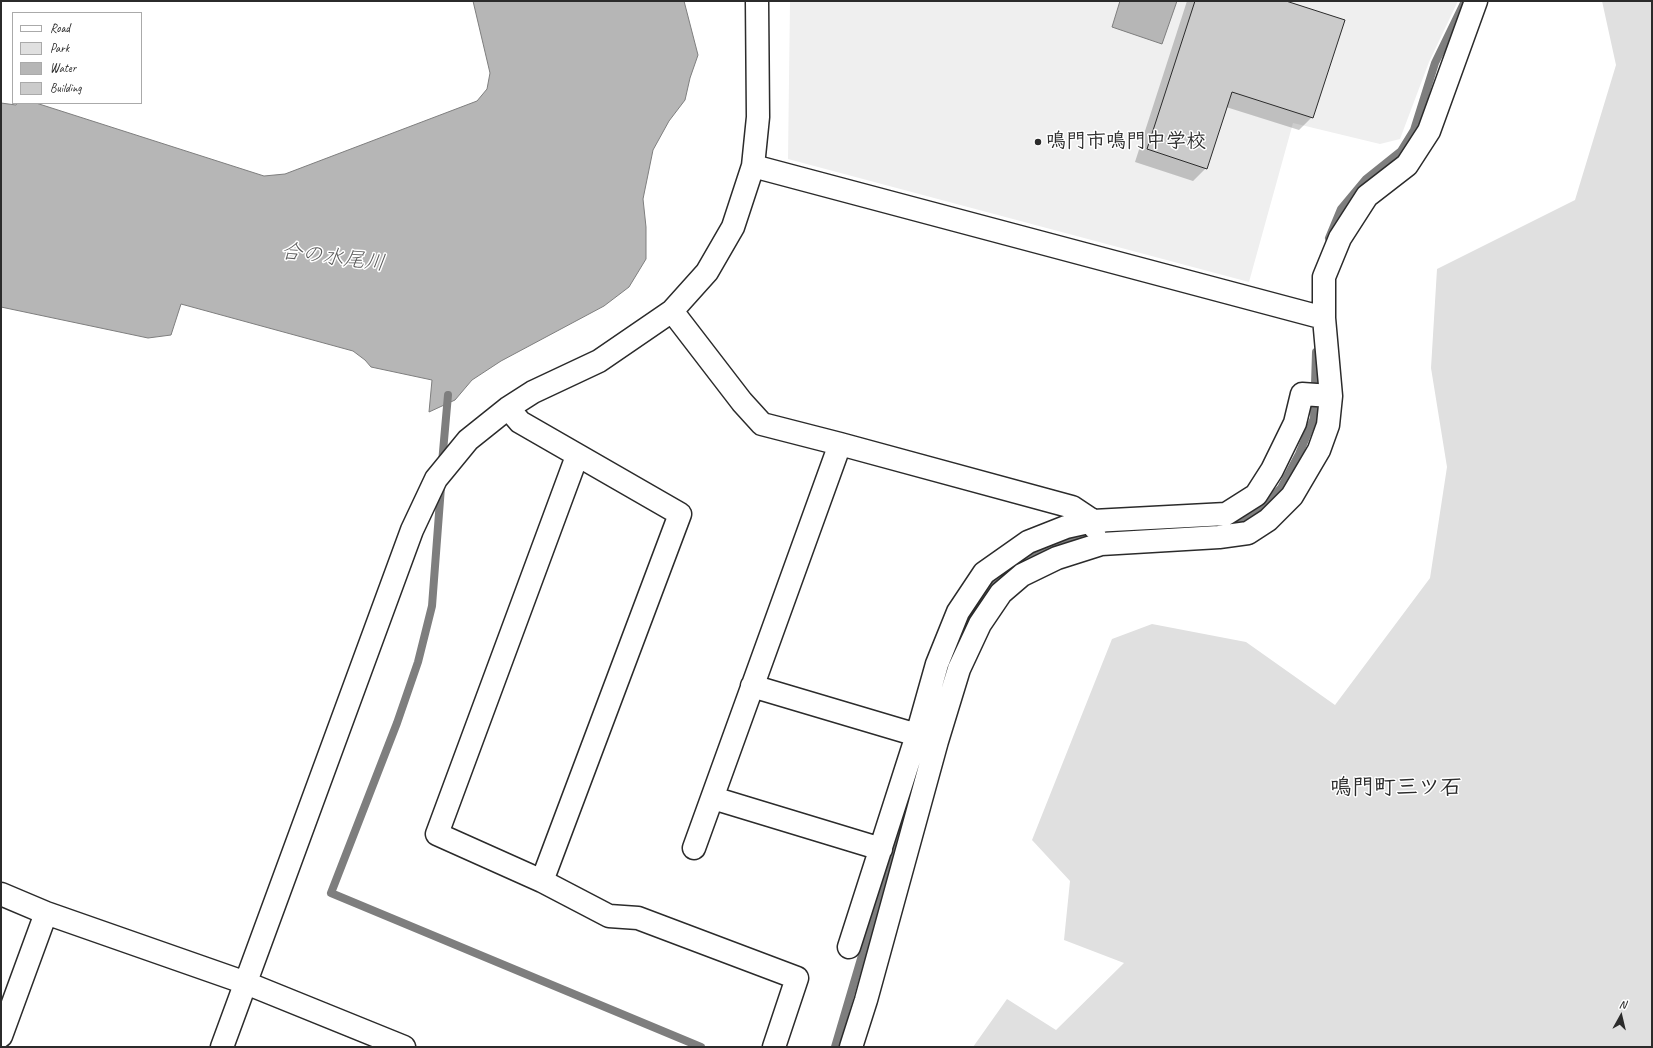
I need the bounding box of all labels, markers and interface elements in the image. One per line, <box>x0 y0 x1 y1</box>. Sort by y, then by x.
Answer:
legend <box>12 12 142 104</box>
text: Road <box>50 20 70 36</box>
text: Park <box>50 40 69 56</box>
text: Water <box>50 60 76 76</box>
text: Building <box>50 80 82 96</box>
place label: 鳴門市鳴門中学校 <box>1046 130 1206 154</box>
marker: 鳴門市鳴門中学校 <box>1033 137 1043 147</box>
water label: 合の水尾川 <box>279 239 387 277</box>
district label: 鳴門町三ツ石 <box>1330 775 1462 801</box>
north arrow <box>1601 996 1641 1036</box>
text: N <box>1618 997 1627 1012</box>

